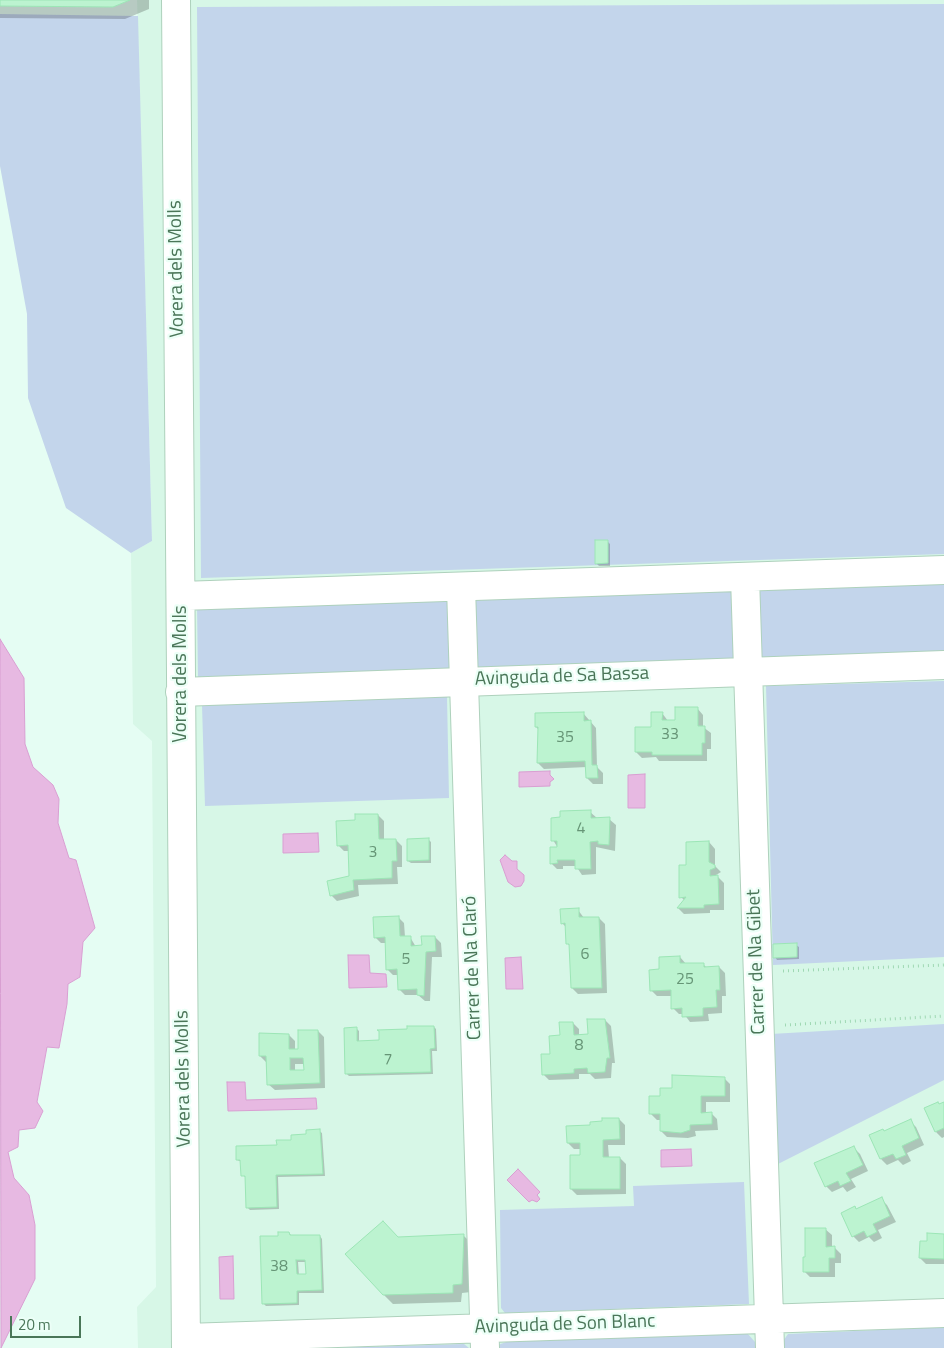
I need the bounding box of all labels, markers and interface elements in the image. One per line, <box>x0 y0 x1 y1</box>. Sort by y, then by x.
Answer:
street label: Vorera dels Molls <box>164 200 190 338</box>
street label: Vorera dels Molls <box>170 605 192 743</box>
street label: Avinguda de Sa Bassa <box>474 663 650 691</box>
house number: 33 <box>661 725 679 745</box>
house number: 35 <box>556 728 574 748</box>
house number: 4 <box>577 819 585 839</box>
house number: 3 <box>369 843 377 863</box>
street label: Carrer de Na Gibet <box>743 889 771 1035</box>
street label: Carrer de Na Claró <box>459 896 487 1040</box>
house number: 6 <box>581 945 589 965</box>
house number: 5 <box>402 950 410 970</box>
house number: 25 <box>676 970 694 990</box>
street label: Vorera dels Molls <box>171 1010 197 1148</box>
house number: 8 <box>575 1036 583 1056</box>
house number: 7 <box>384 1050 392 1070</box>
house number: 38 <box>270 1257 288 1277</box>
scale bar <box>12 1306 84 1338</box>
street label: Avinguda de Son Blanc <box>474 1310 656 1340</box>
text: 20 m <box>18 1313 51 1336</box>

